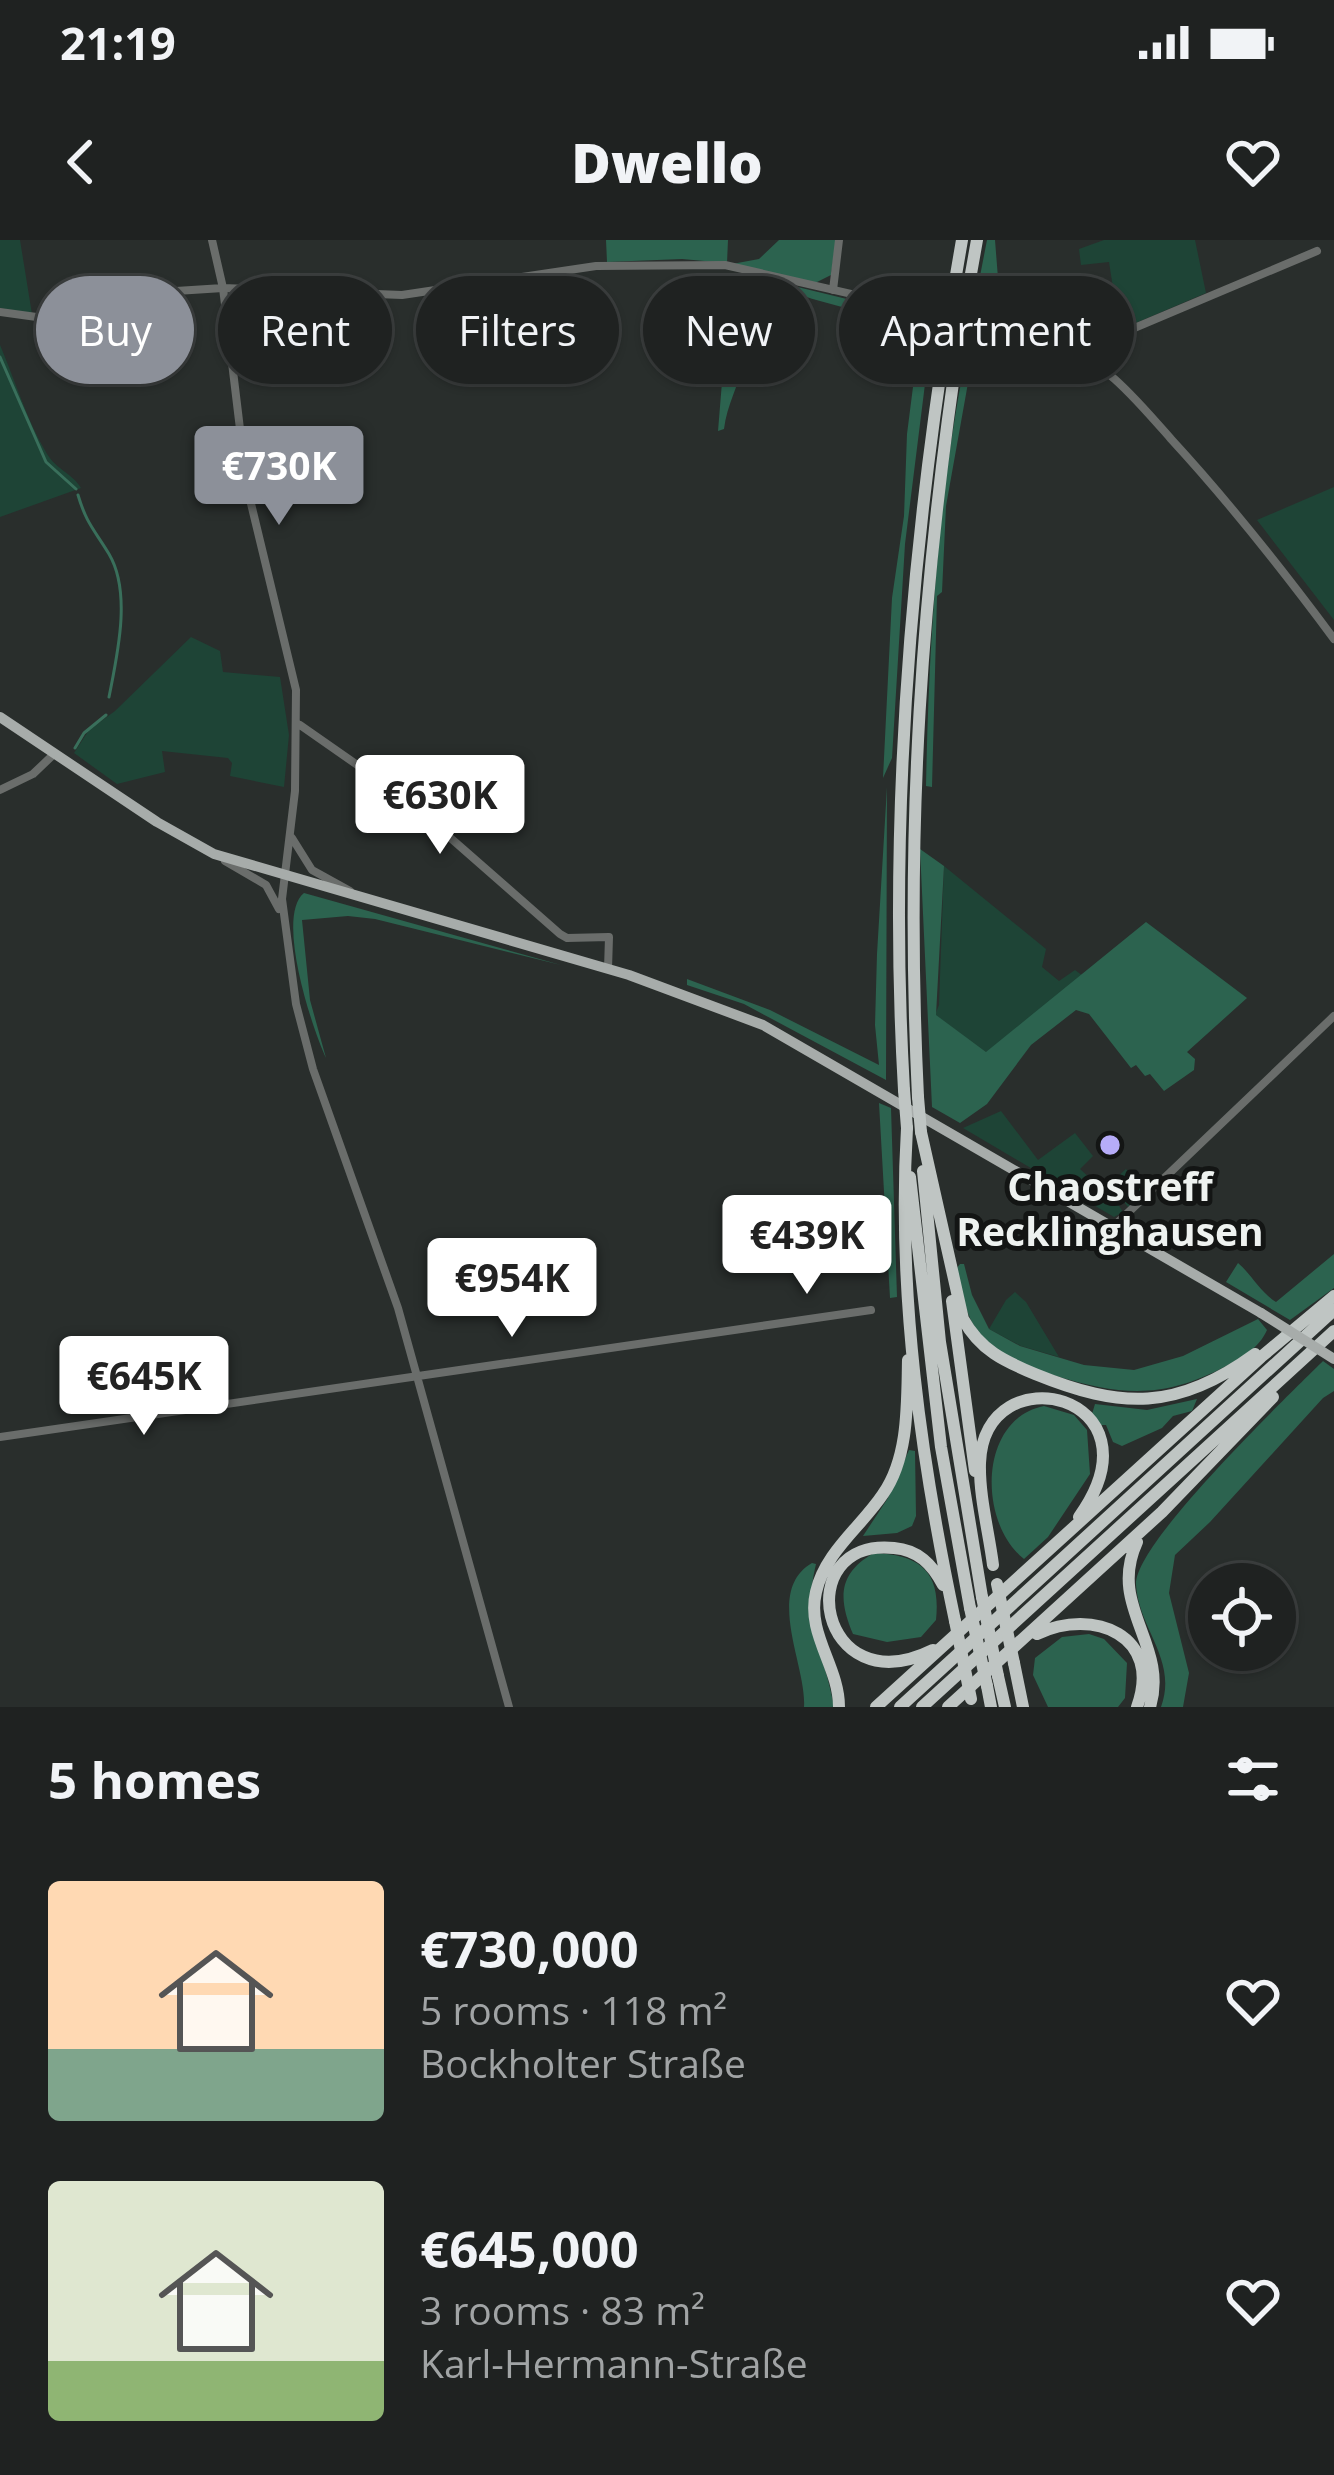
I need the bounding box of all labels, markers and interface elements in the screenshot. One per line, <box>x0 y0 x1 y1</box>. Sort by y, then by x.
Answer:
text: 21:19 <box>60 12 176 73</box>
text: Dwello <box>571 125 763 199</box>
icon: back <box>48 129 114 195</box>
icon: heart <box>1220 129 1286 195</box>
chip: Buy <box>36 276 194 384</box>
chip: Rent <box>218 276 392 384</box>
chip: Filters <box>416 276 619 384</box>
chip: New <box>643 276 815 384</box>
chip: Apartment <box>839 276 1134 384</box>
pin: €730K <box>195 426 363 528</box>
text: €730K <box>221 438 337 491</box>
pin: €630K <box>356 755 524 857</box>
text: €630K <box>382 767 498 820</box>
marker: Chaostreff Recklinghausen <box>1097 1132 1123 1158</box>
place label: Chaostreff Recklinghausen <box>956 1159 1264 1257</box>
pin: €439K <box>723 1195 891 1297</box>
text: €439K <box>749 1207 865 1260</box>
pin: €954K <box>428 1238 596 1340</box>
text: €954K <box>454 1250 570 1303</box>
pin: €645K <box>60 1336 228 1438</box>
text: €645K <box>86 1348 202 1401</box>
map controls <box>1188 1563 1296 1671</box>
button: locate <box>1188 1563 1296 1671</box>
text: 5 homes <box>48 1744 261 1814</box>
icon: filters <box>1220 1746 1286 1812</box>
text: €730,000 <box>420 1913 639 1983</box>
icon: home <box>144 1929 288 2073</box>
icon: heart <box>1220 1968 1286 2034</box>
text: 5 rooms · 118 m² <box>420 1983 727 2036</box>
text: Bockholter Straße <box>420 2036 746 2089</box>
text: €645,000 <box>420 2213 639 2283</box>
icon: home <box>144 2229 288 2373</box>
icon: heart <box>1220 2268 1286 2334</box>
text: 3 rooms · 83 m² <box>420 2283 705 2336</box>
text: Karl-Hermann-Straße <box>420 2336 808 2389</box>

